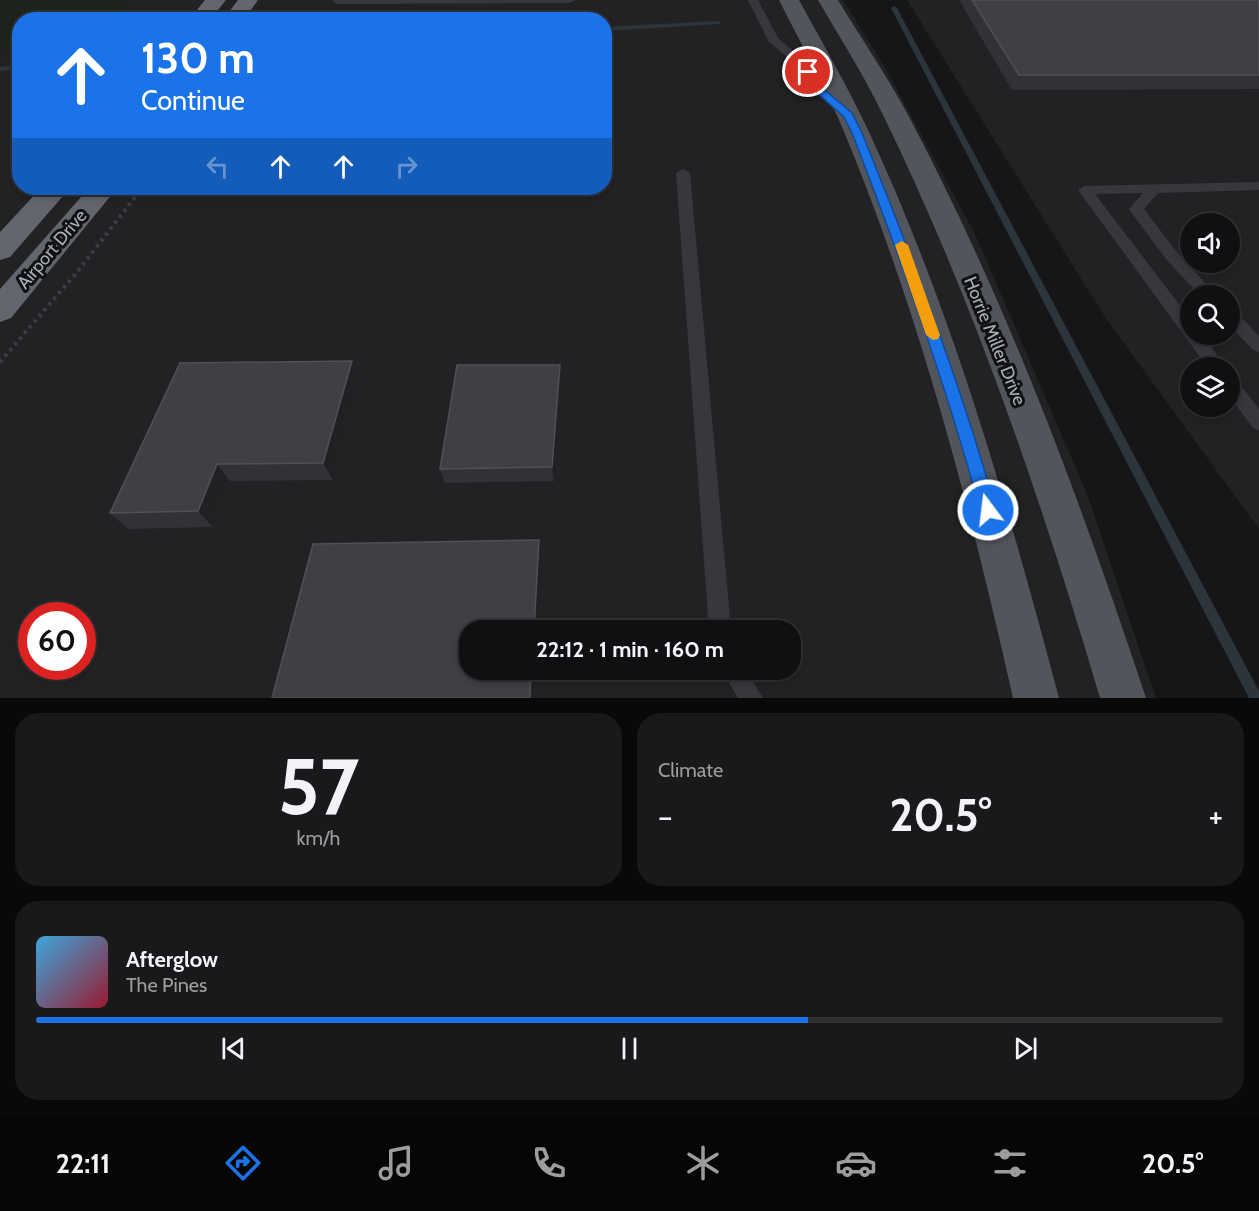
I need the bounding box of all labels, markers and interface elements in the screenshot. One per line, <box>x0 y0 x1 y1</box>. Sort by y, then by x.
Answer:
text: 130 m <box>141 32 255 84</box>
icon: ahead <box>42 36 120 114</box>
pin <box>782 46 833 97</box>
icon: arrive <box>791 55 824 88</box>
text: Continue <box>141 84 245 117</box>
icon: left <box>201 150 234 183</box>
icon: ahead <box>264 150 297 183</box>
icon: ahead <box>327 150 360 183</box>
icon: right <box>390 150 423 183</box>
street label: Airport Drive <box>12 205 92 293</box>
map controls <box>1180 213 1240 417</box>
button: sound <box>1180 213 1240 273</box>
street label: Horrie Miller Drive <box>959 273 1031 409</box>
button: search <box>1180 285 1240 345</box>
button: layers <box>1180 357 1240 417</box>
position arrow <box>956 478 1020 542</box>
speed limit sign: 60 <box>18 602 96 680</box>
text: 22:12 · 1 min · 160 m <box>536 636 724 663</box>
text: 57 <box>278 739 359 834</box>
text: Climate <box>658 758 723 782</box>
text: 20.5° <box>889 788 992 842</box>
text: − <box>658 796 673 836</box>
text: + <box>1208 796 1223 836</box>
text: km/h <box>297 826 340 850</box>
text: Afterglow <box>126 946 218 973</box>
text: The Pines <box>126 973 207 997</box>
icon: previous <box>217 1032 250 1065</box>
icon: pause <box>613 1032 646 1065</box>
icon: next <box>1009 1032 1042 1065</box>
icon: directions <box>222 1142 264 1184</box>
icon: music <box>375 1142 417 1184</box>
icon: phone <box>528 1142 570 1184</box>
icon: climate <box>682 1142 724 1184</box>
icon: car <box>835 1142 877 1184</box>
icon: filters <box>989 1142 1031 1184</box>
text: 22:11 <box>56 1147 110 1180</box>
text: 20.5° <box>1142 1147 1203 1180</box>

